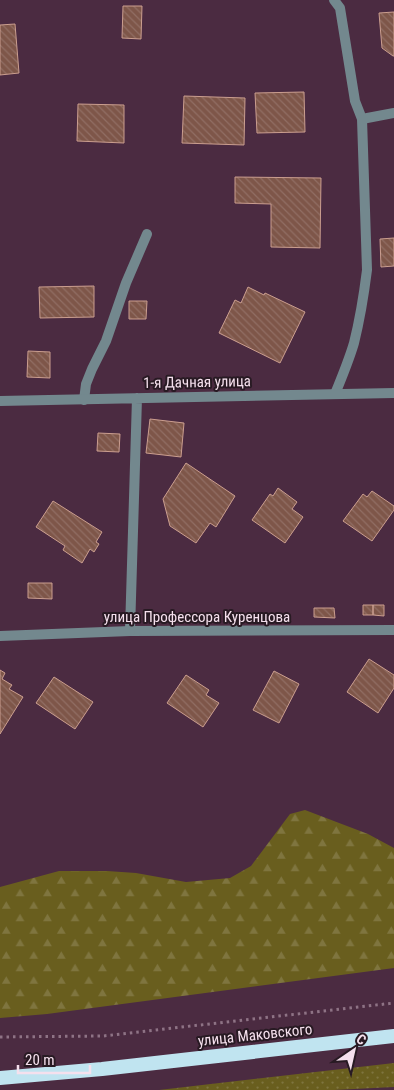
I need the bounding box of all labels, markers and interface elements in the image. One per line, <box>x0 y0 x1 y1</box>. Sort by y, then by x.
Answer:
street label: 1-я Дачная улица <box>143 372 251 392</box>
street label: улица Профессора Куренцова <box>104 608 290 626</box>
street label: улица Маковского <box>197 1020 313 1050</box>
north arrow <box>329 1025 379 1075</box>
text: С <box>353 1030 369 1048</box>
scale bar <box>18 1042 90 1074</box>
text: 20 m <box>25 1051 55 1069</box>

